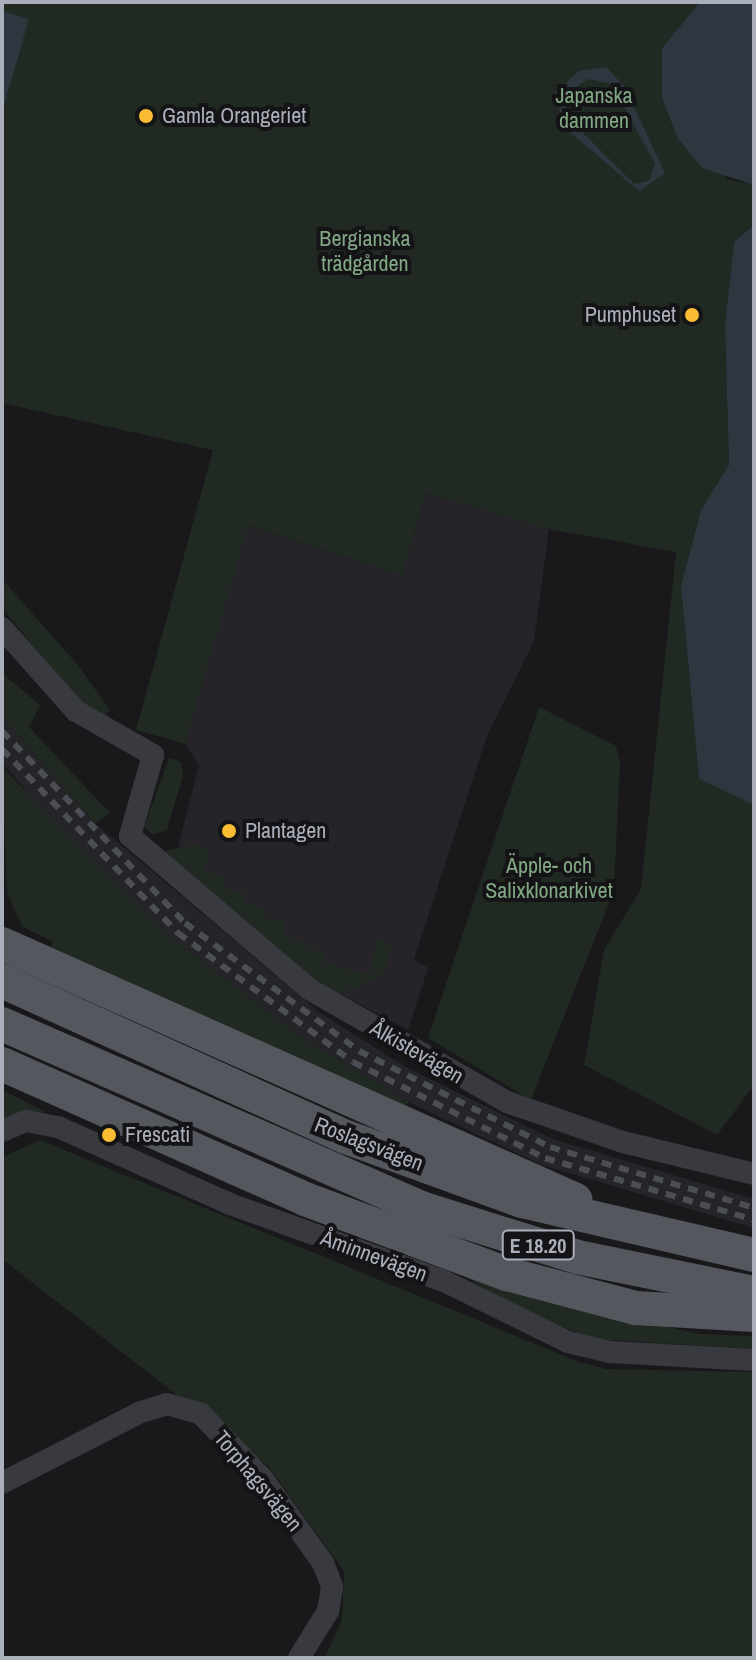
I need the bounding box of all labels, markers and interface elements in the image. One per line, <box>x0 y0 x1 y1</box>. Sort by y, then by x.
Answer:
park label: Japanska dammen <box>555 82 633 134</box>
place label: Gamla Orangeriet <box>162 103 306 129</box>
marker: Gamla Orangeriet <box>137 107 155 125</box>
park label: Bergianska trädgården <box>319 225 411 276</box>
place label: Pumphuset <box>585 302 676 328</box>
marker: Pumphuset <box>683 306 701 324</box>
place label: Plantagen <box>245 818 326 844</box>
marker: Plantagen <box>220 822 238 840</box>
park label: Äpple- och Salixklonarkivet <box>485 852 613 904</box>
street label: Ålkistevägen <box>366 1015 468 1089</box>
street label: Roslagsvägen <box>311 1111 427 1177</box>
place label: Frescati <box>125 1122 190 1148</box>
marker: Frescati <box>100 1126 118 1144</box>
street label: Åminnevägen <box>317 1225 431 1287</box>
road number: E 18.20 <box>500 1229 576 1261</box>
street label: Torphagsvägen <box>208 1425 308 1537</box>

